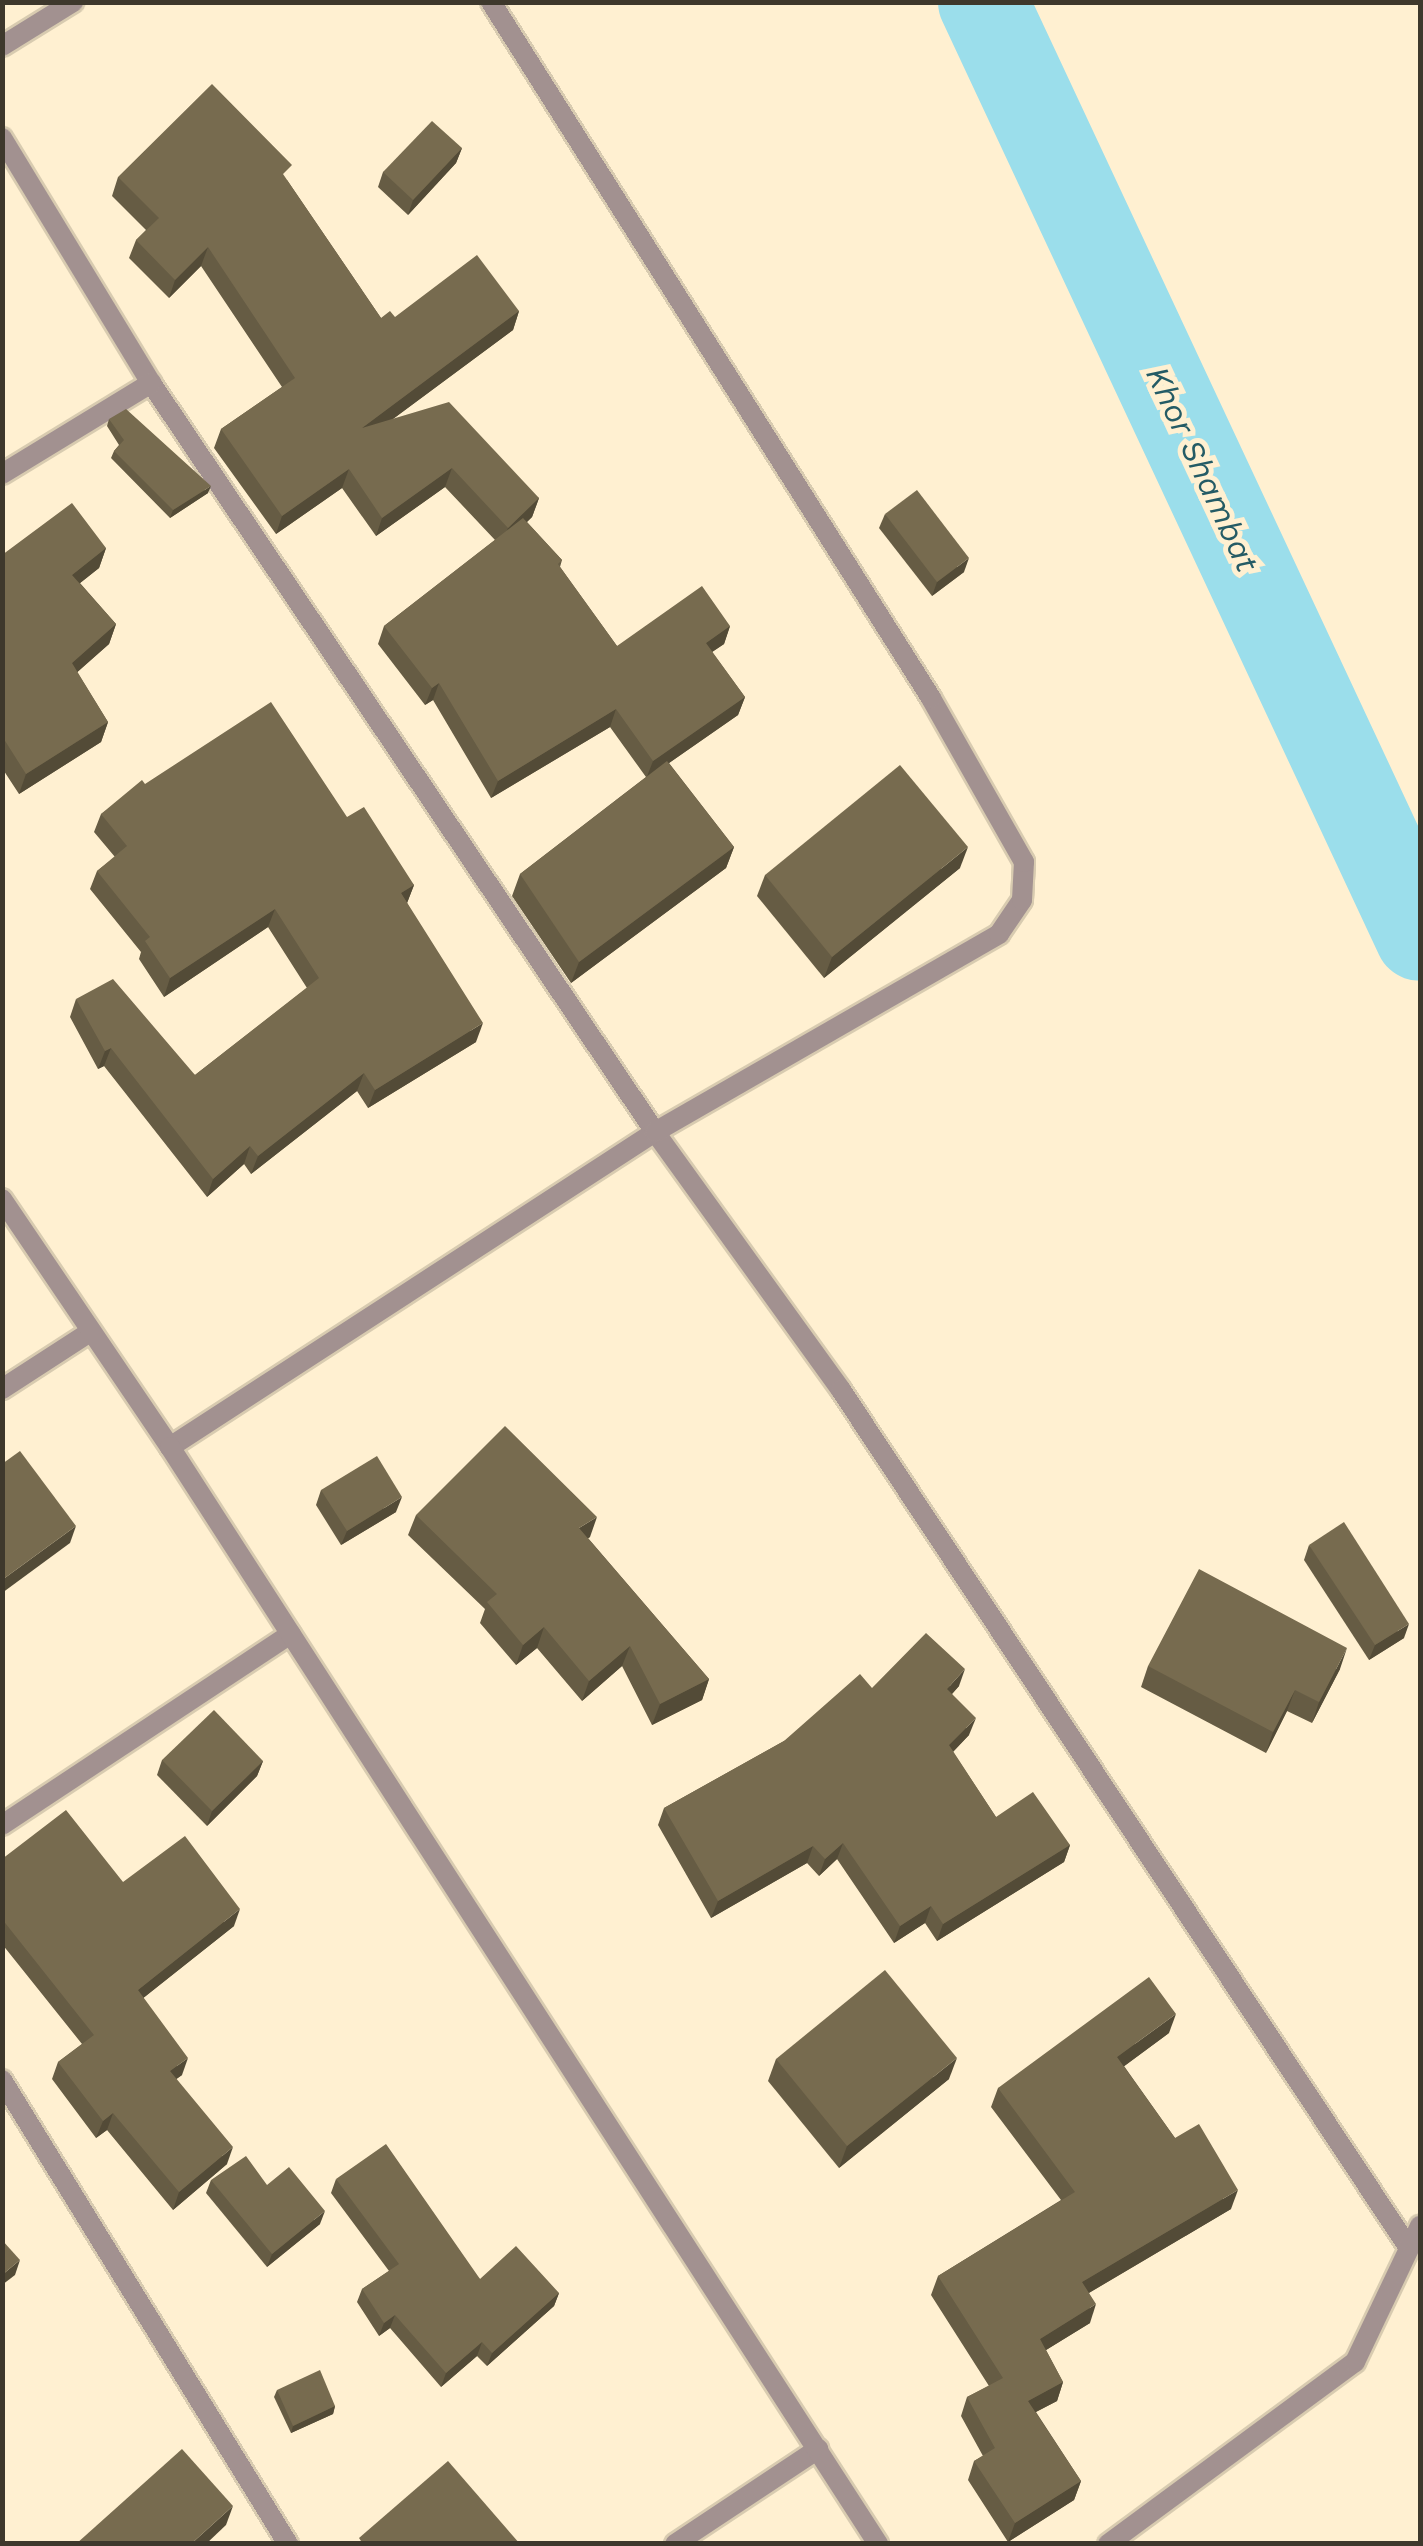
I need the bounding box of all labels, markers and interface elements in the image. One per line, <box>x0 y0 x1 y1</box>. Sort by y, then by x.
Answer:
water label: Khor Shambat <box>1137 360 1267 578</box>

